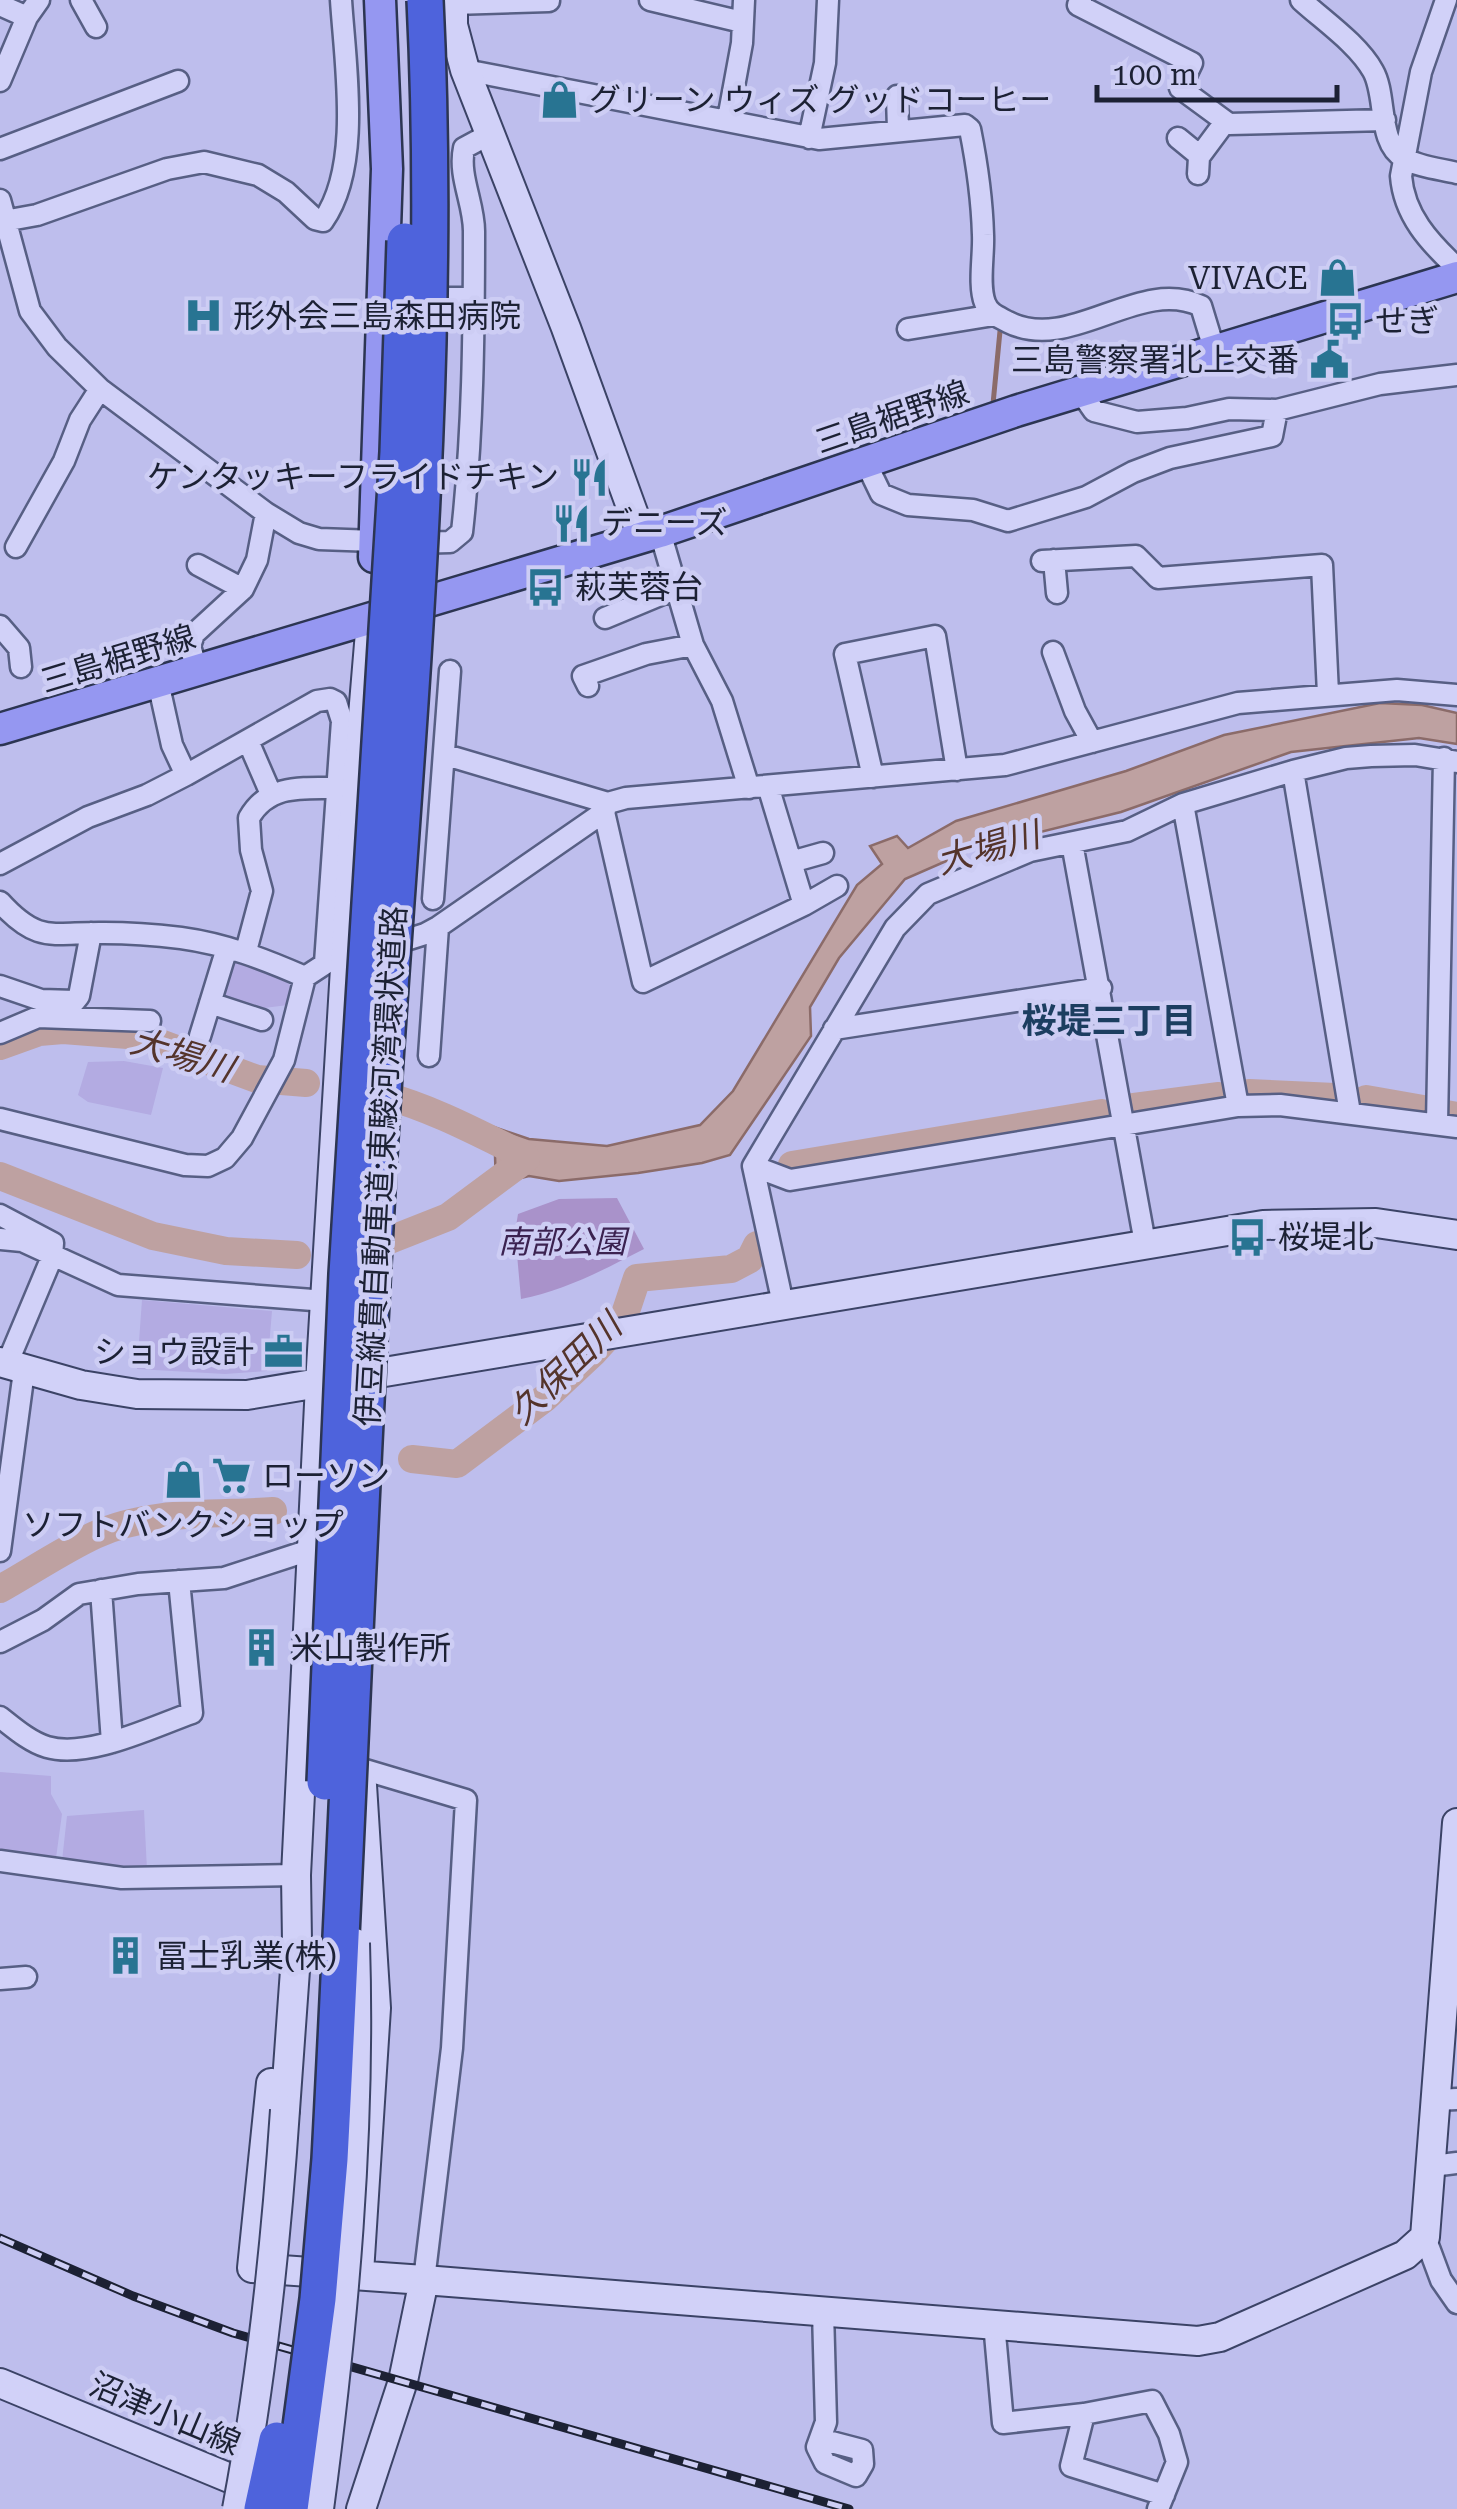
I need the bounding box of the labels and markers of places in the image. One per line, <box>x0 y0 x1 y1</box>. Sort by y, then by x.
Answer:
shop icon: グリーン ウィズ グッドコーヒー <box>538 79 580 121</box>
place label: グリーン ウィズ グッドコーヒー <box>589 81 1052 119</box>
shop icon: VIVACE <box>1317 257 1359 299</box>
place label: VIVACE <box>1188 259 1308 297</box>
hospital icon: 形外会三島森田病院 <box>182 295 224 337</box>
place label: 形外会三島森田病院 <box>233 297 521 335</box>
bus stop icon: せぎ <box>1324 300 1366 342</box>
place label: せぎ <box>1375 302 1439 340</box>
public building icon: 三島警察署北上交番 <box>1308 339 1350 381</box>
place label: 三島警察署北上交番 <box>1011 341 1299 379</box>
restaurant icon: ケンタッキーフライドチキン <box>568 456 610 498</box>
place label: ケンタッキーフライドチキン <box>147 458 559 496</box>
restaurant icon: デニーズ <box>550 502 592 544</box>
place label: デニーズ <box>601 504 727 542</box>
bus stop icon: 萩芙蓉台 <box>524 566 566 608</box>
place label: 萩芙蓉台 <box>575 568 703 606</box>
bus stop icon: 桜堤北 <box>1227 1216 1269 1258</box>
place label: 桜堤北 <box>1278 1218 1374 1256</box>
office icon: ショウ設計 <box>263 1331 305 1373</box>
place label: ショウ設計 <box>94 1333 254 1371</box>
supermarket icon: ローソン <box>211 1455 253 1497</box>
place label: ローソン <box>262 1457 390 1495</box>
shop icon: ソフトバンクショップ <box>162 1459 204 1501</box>
place label: ソフトバンクショップ <box>22 1506 344 1544</box>
building icon: 米山製作所 <box>240 1627 282 1669</box>
place label: 米山製作所 <box>291 1629 451 1667</box>
building icon: 冨士乳業(株) <box>105 1935 147 1977</box>
place label: 冨士乳業(株) <box>156 1937 337 1975</box>

